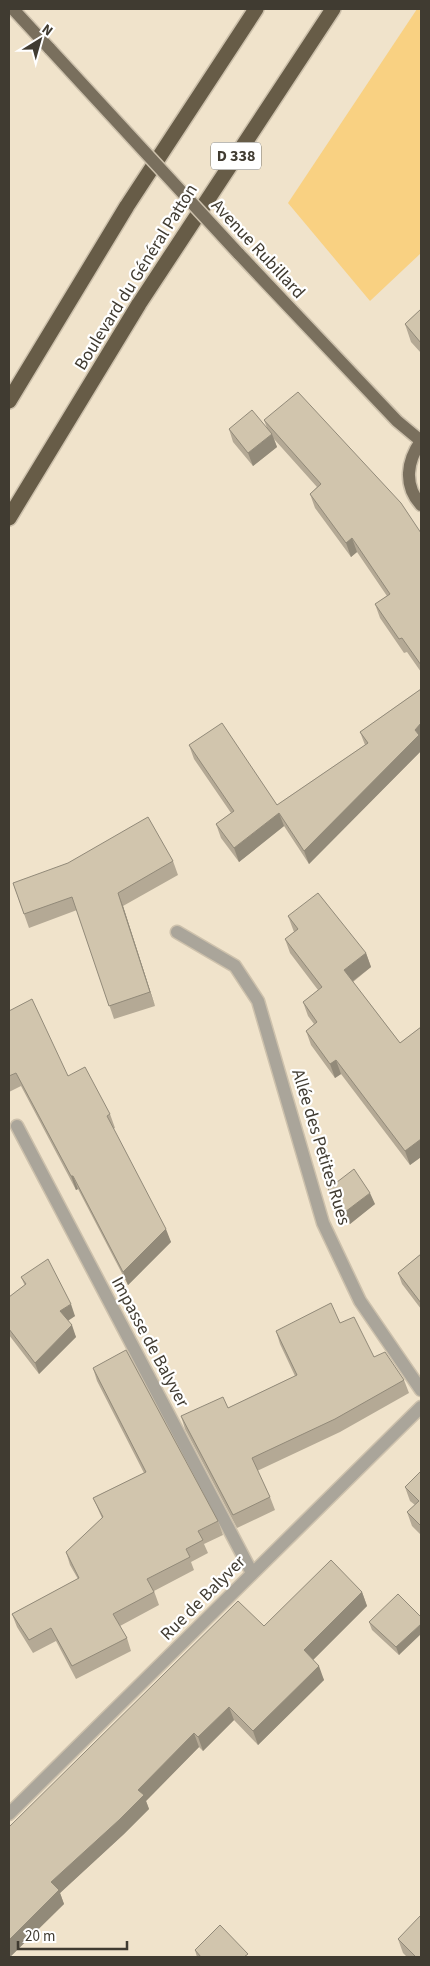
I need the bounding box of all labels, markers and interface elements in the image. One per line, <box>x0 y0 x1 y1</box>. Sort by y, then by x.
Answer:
north arrow <box>15 15 65 65</box>
text: N <box>37 20 57 41</box>
road number: D 338 <box>211 142 261 170</box>
street label: Boulevard du Général Patton <box>68 179 204 375</box>
street label: Avenue Rubillard <box>205 194 311 304</box>
street label: Allée des Petites Rues <box>285 1066 357 1228</box>
street label: Impasse de Balyver <box>105 1272 195 1412</box>
street label: Rue de Balyver <box>155 1549 252 1646</box>
scale bar <box>18 1918 126 1950</box>
text: 20 m <box>25 1926 55 1947</box>

